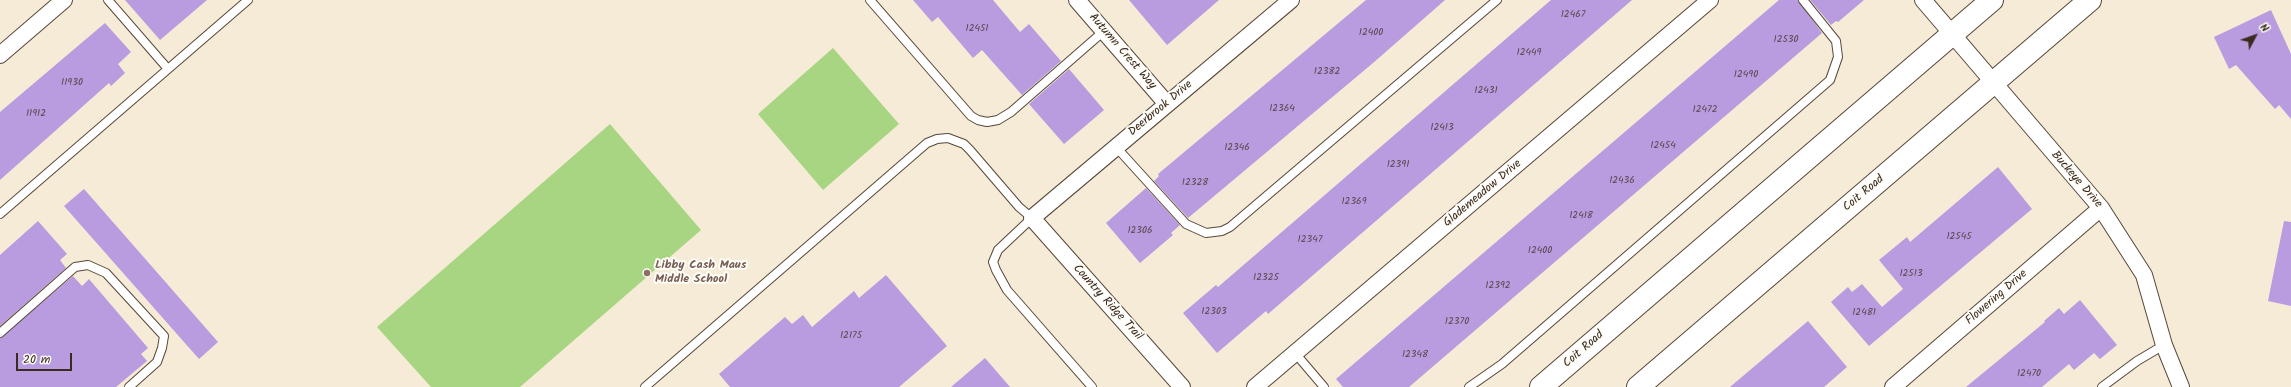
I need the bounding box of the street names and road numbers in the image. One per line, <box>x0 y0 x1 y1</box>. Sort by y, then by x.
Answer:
street label: Autumn Crest Way <box>1085 11 1159 93</box>
street label: Deerbrook Drive <box>1126 78 1196 140</box>
street label: Buckeye Drive <box>2047 149 2105 211</box>
street label: Glademeadow Drive <box>1441 157 1525 231</box>
street label: Coit Road <box>1841 173 1887 215</box>
street label: Country Ridge Trail <box>1069 262 1145 344</box>
street label: Flowering Drive <box>1963 267 2031 329</box>
street label: Coit Road <box>1561 328 1607 372</box>

